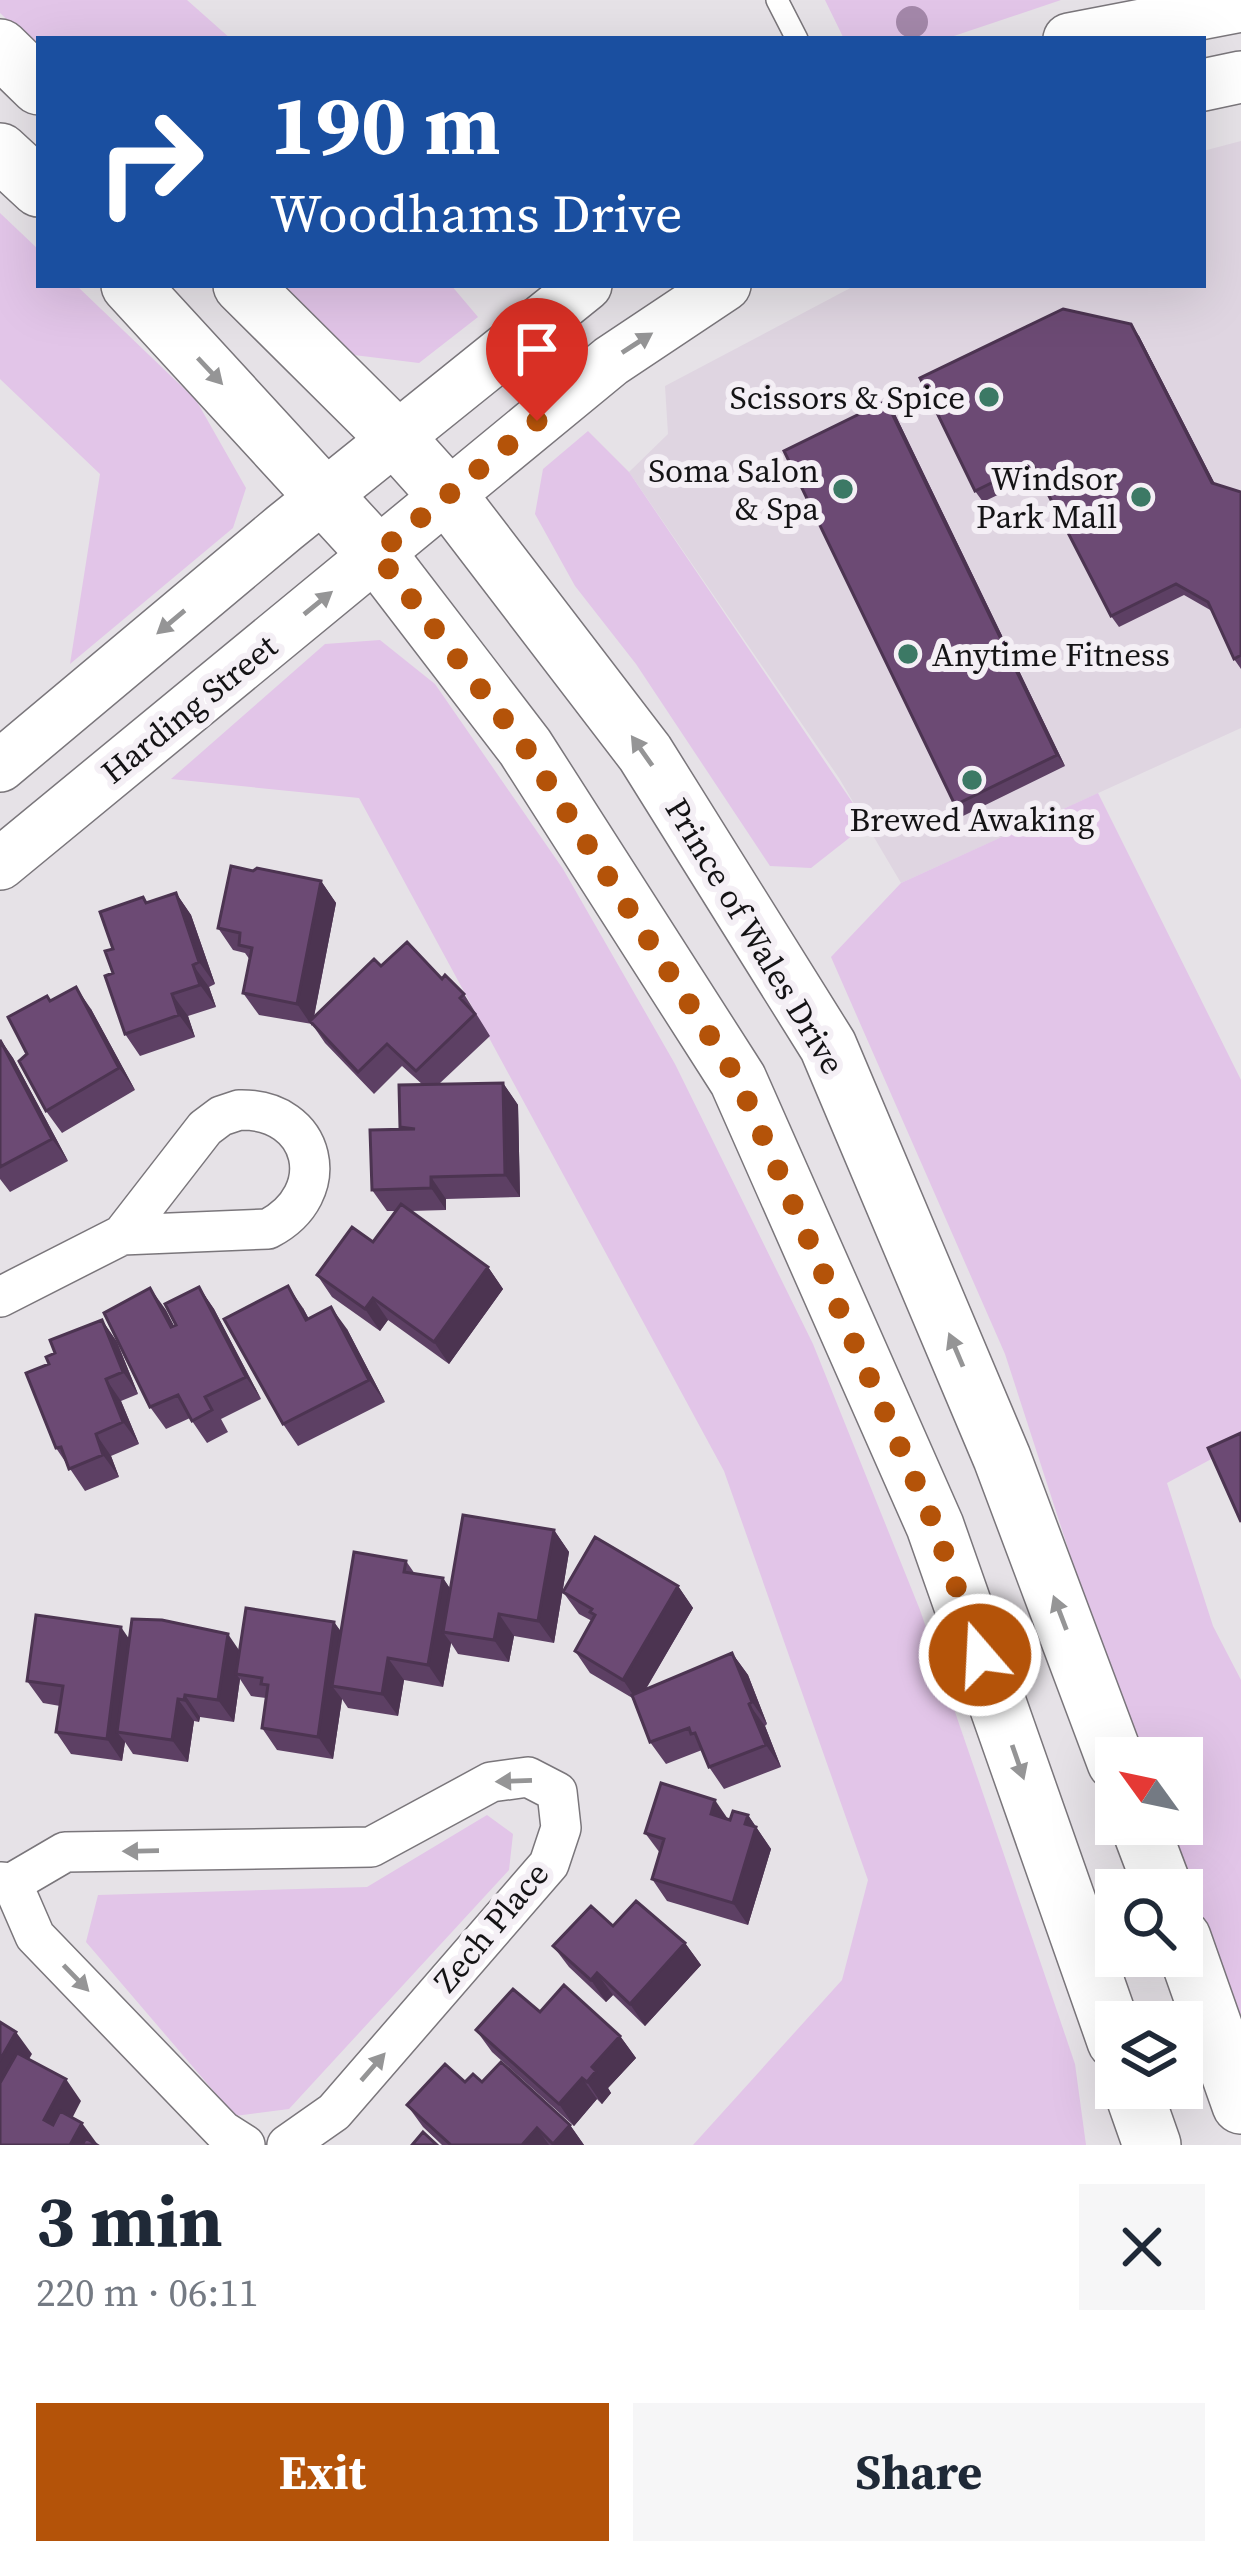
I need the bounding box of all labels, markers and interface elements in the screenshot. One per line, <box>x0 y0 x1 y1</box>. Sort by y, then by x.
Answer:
text: 190 m <box>270 67 501 182</box>
icon: right <box>72 84 228 240</box>
text: Woodhams Drive <box>270 176 683 250</box>
pin <box>486 298 588 421</box>
icon: arrive <box>504 316 570 382</box>
one-way arrow <box>621 333 654 355</box>
one-way arrow <box>196 356 224 385</box>
place label: Scissors & Spice <box>730 375 965 420</box>
marker: Scissors & Spice <box>976 384 1002 410</box>
place label: Soma Salon & Spa <box>648 448 819 531</box>
place label: Windsor Park Mall <box>976 456 1117 539</box>
marker: Soma Salon & Spa <box>830 476 856 502</box>
marker: Windsor Park Mall <box>1128 484 1154 510</box>
one-way arrow <box>302 591 333 616</box>
one-way arrow <box>156 609 186 635</box>
street label: Harding Street <box>92 624 287 794</box>
place label: Anytime Fitness <box>932 632 1170 677</box>
marker: Anytime Fitness <box>895 641 921 667</box>
one-way arrow <box>631 735 654 767</box>
marker: Brewed Awaking <box>959 767 985 793</box>
street label: Prince of Wales Drive <box>655 790 855 1082</box>
place label: Brewed Awaking <box>849 797 1095 842</box>
one-way arrow <box>946 1333 966 1368</box>
position arrow <box>917 1592 1043 1718</box>
one-way arrow <box>1050 1595 1068 1631</box>
north arrow <box>1095 1737 1203 1845</box>
map controls <box>1095 1737 1203 2109</box>
one-way arrow <box>1010 1745 1028 1781</box>
one-way arrow <box>494 1772 532 1791</box>
one-way arrow <box>121 1841 159 1860</box>
street label: Zech Place <box>423 1852 559 2002</box>
button: search <box>1095 1869 1203 1977</box>
one-way arrow <box>61 1964 89 1993</box>
button: layers <box>1095 2001 1203 2109</box>
one-way arrow <box>359 2053 385 2083</box>
text: 3 min <box>36 2171 223 2270</box>
button: close <box>1079 2184 1205 2310</box>
text: 220 m · 06:11 <box>36 2266 258 2319</box>
button: Exit <box>36 2403 609 2541</box>
button: Share <box>633 2403 1205 2541</box>

